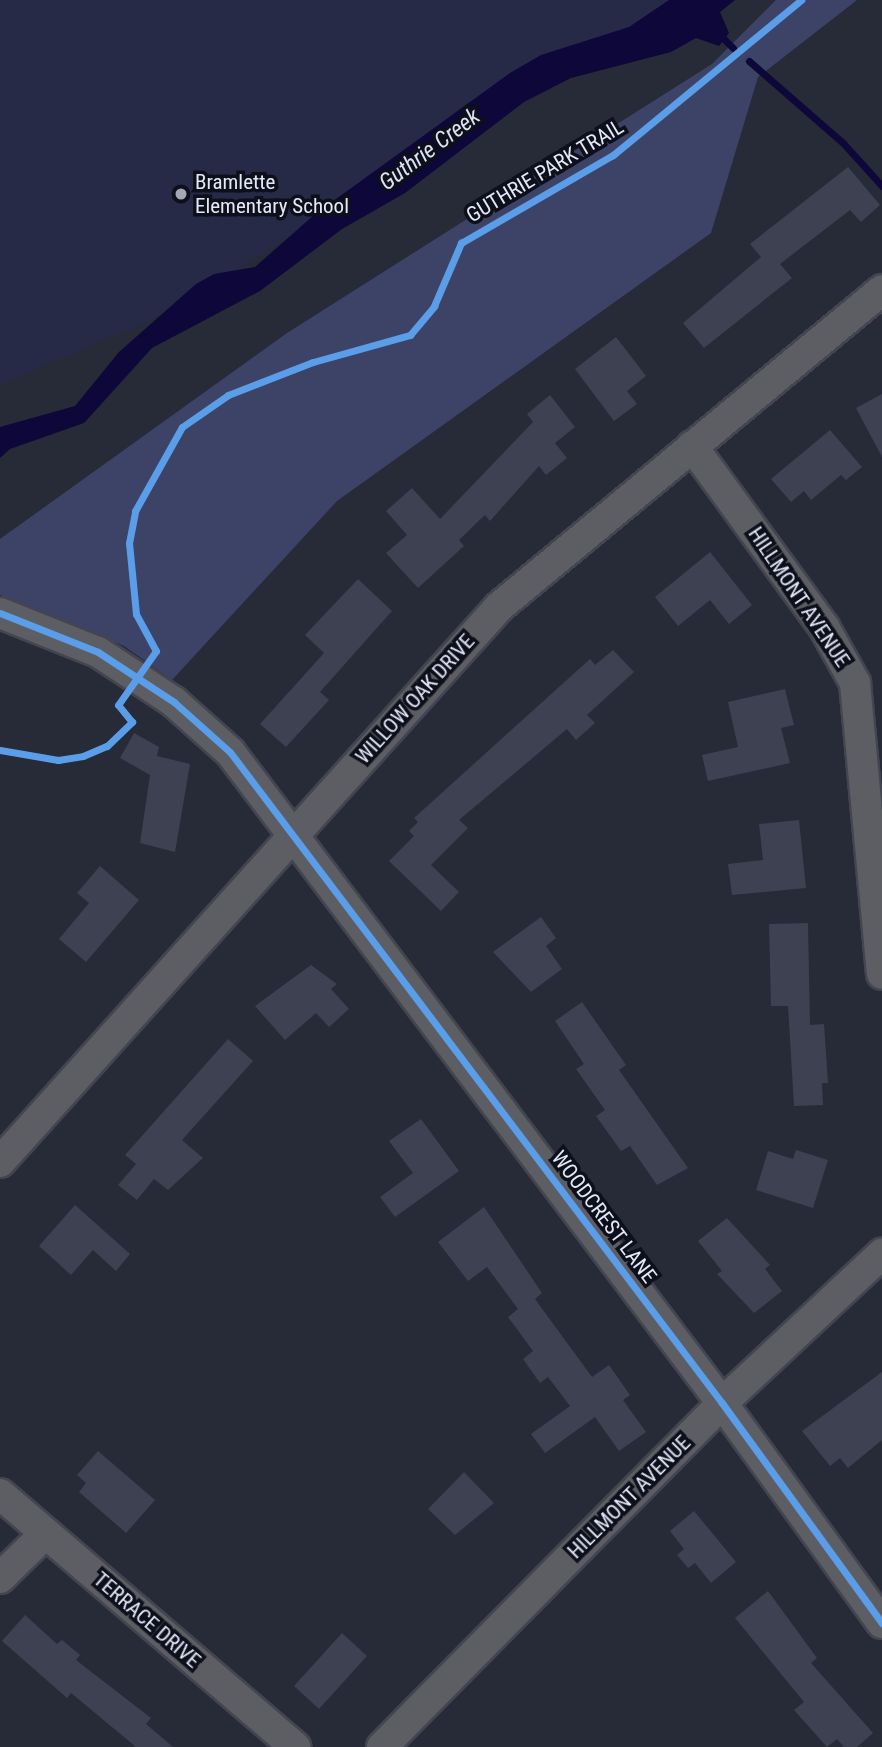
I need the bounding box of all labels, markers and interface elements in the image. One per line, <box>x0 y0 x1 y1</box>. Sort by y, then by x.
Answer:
water label: Guthrie Creek <box>374 103 486 197</box>
street label: GUTHRIE PARK TRAIL <box>462 114 628 228</box>
place label: Bramlette Elementary School <box>195 169 349 219</box>
marker: Bramlette Elementary School <box>173 186 189 202</box>
street label: HILLMONT AVENUE <box>743 522 855 672</box>
street label: WILLOW OAK DRIVE <box>350 629 480 769</box>
street label: WOODCREST LANE <box>546 1146 662 1288</box>
street label: HILLMONT AVENUE <box>562 1430 696 1564</box>
street label: TERRACE DRIVE <box>88 1567 206 1673</box>

